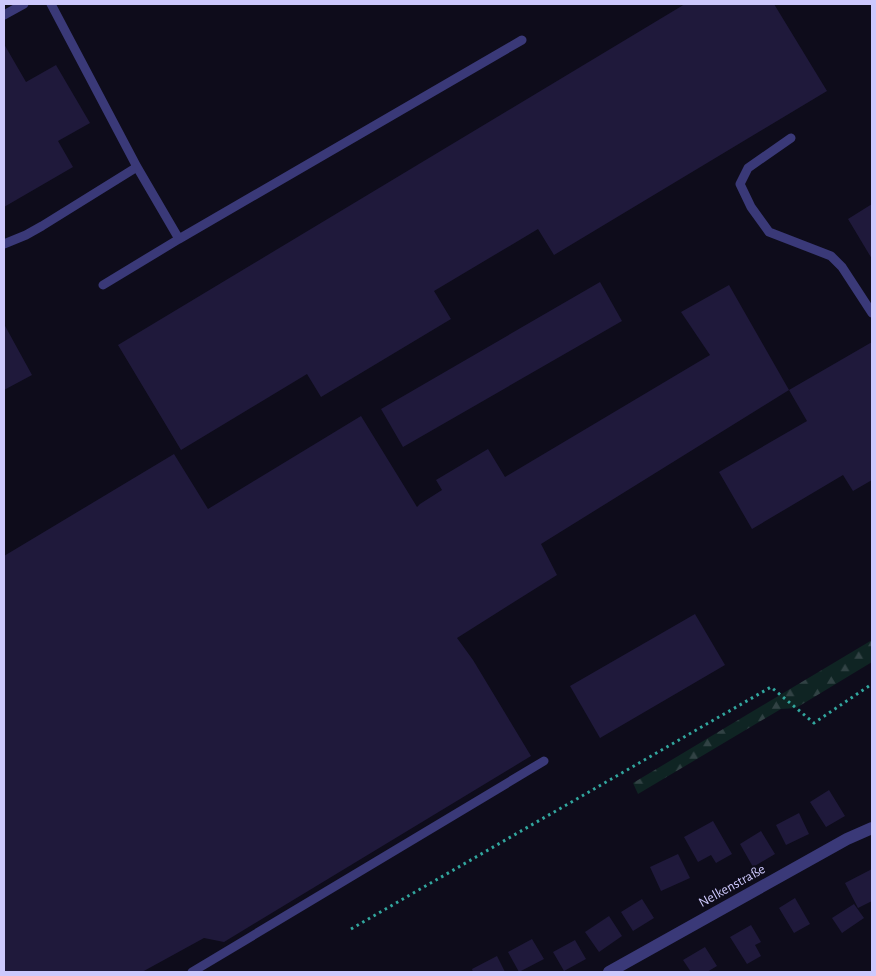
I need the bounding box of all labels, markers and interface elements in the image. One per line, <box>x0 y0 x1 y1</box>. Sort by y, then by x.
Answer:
street label: Nelkenstraße <box>696 862 768 910</box>

